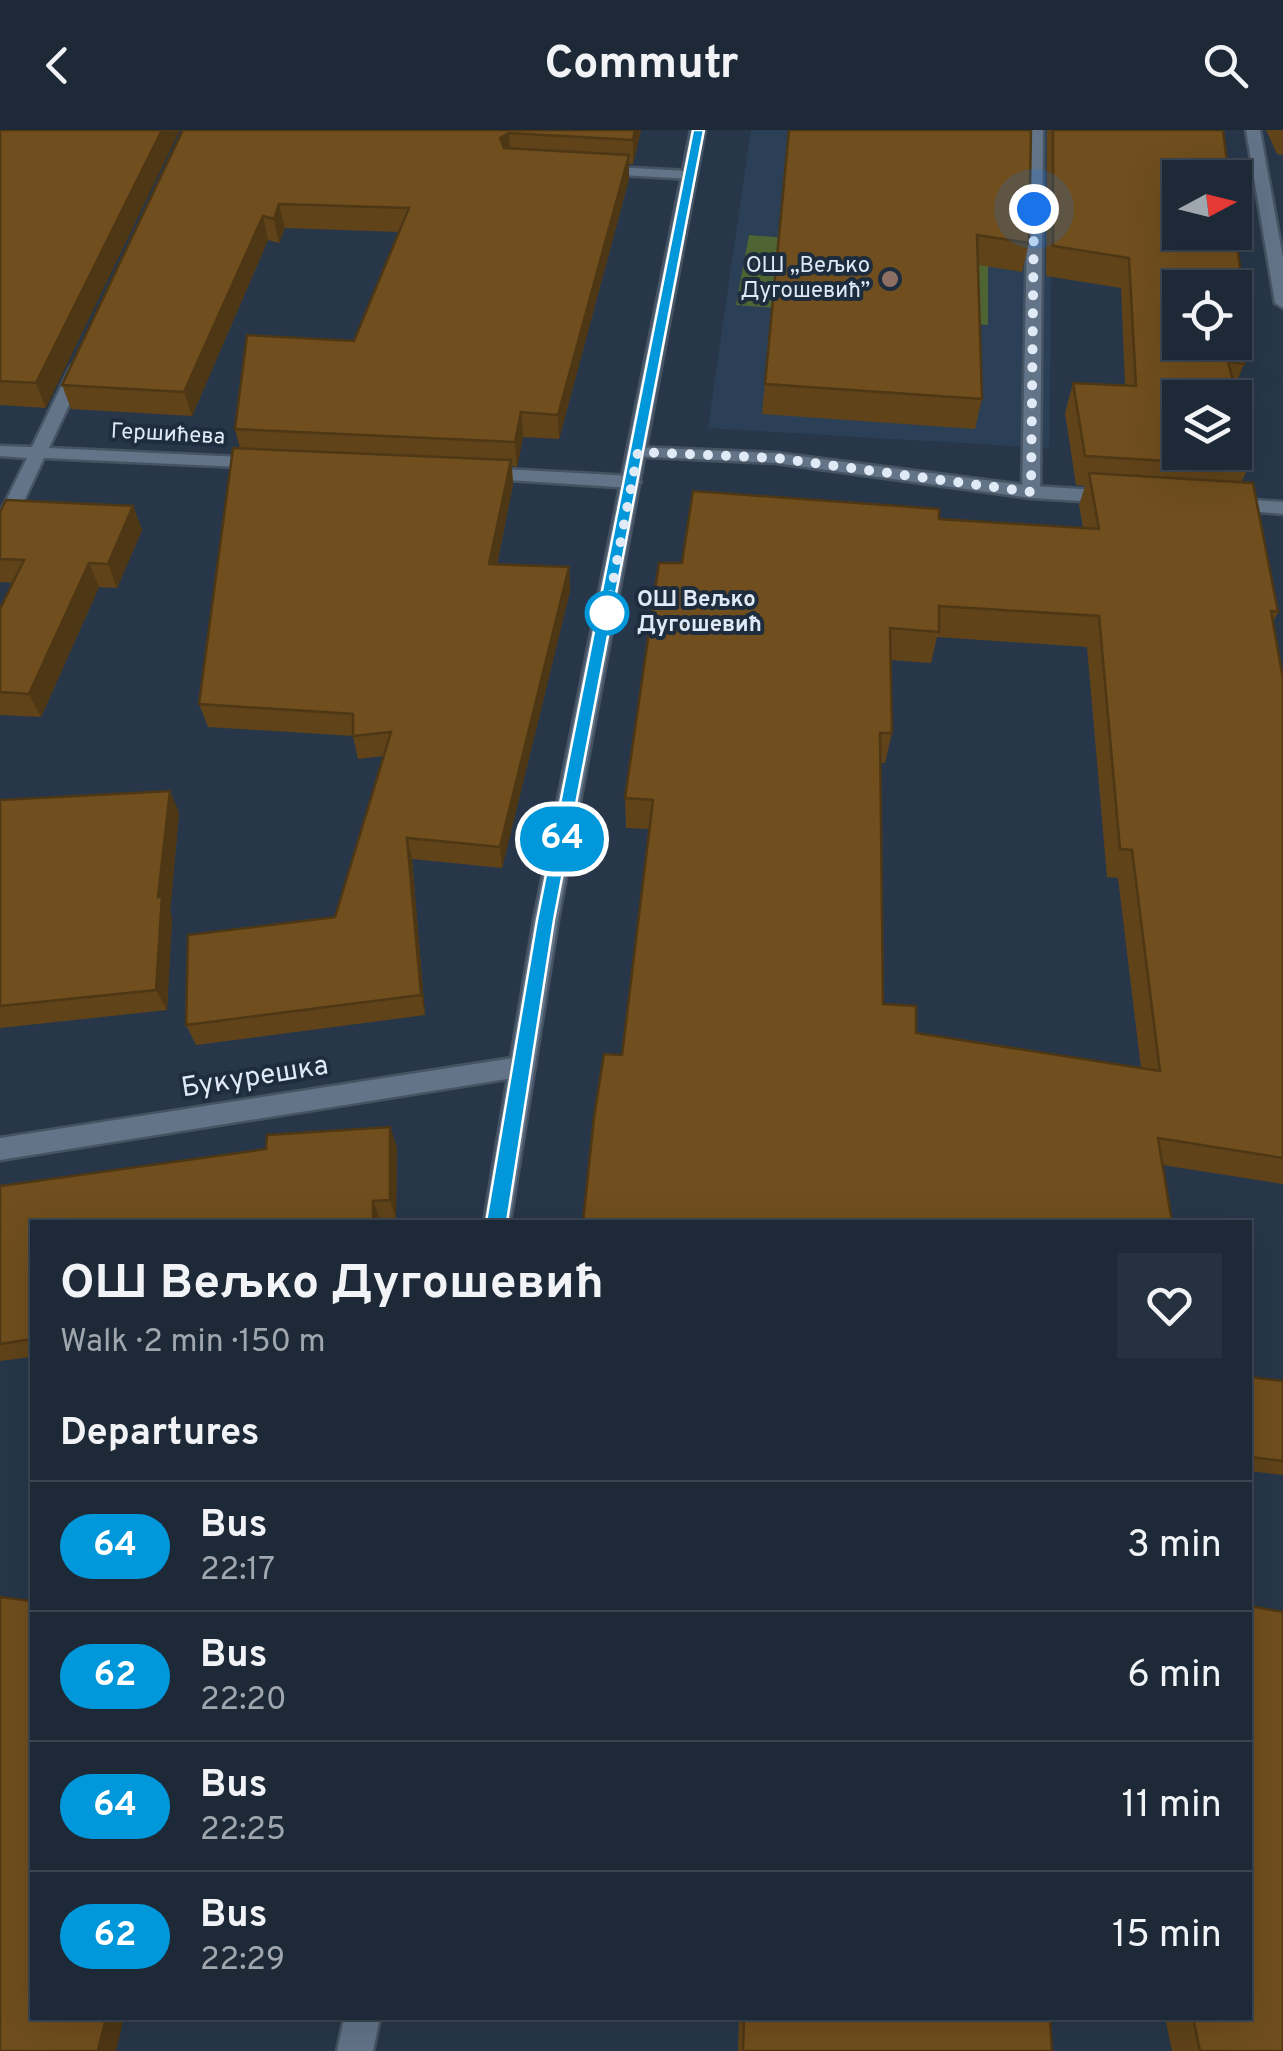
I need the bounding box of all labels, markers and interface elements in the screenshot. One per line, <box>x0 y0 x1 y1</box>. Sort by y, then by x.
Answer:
text: Commutr <box>545 37 739 94</box>
icon: back <box>30 38 85 93</box>
icon: search <box>1198 38 1253 93</box>
north arrow <box>1162 160 1252 250</box>
map controls <box>1162 160 1252 470</box>
your location <box>1009 184 1059 234</box>
place label: ОШ „Вељко Дугошевић” <box>741 253 870 305</box>
marker: ОШ „Вељко Дугошевић” <box>879 268 901 290</box>
button: locate <box>1162 270 1252 360</box>
button: layers <box>1162 380 1252 470</box>
street label: Гершићева <box>110 419 226 451</box>
place label: ОШ Вељко Дугошевић <box>637 587 762 639</box>
marker: ОШ Вељко Дугошевић <box>586 592 628 634</box>
line badge: 64 <box>517 806 607 872</box>
text: 64 <box>540 817 584 861</box>
street label: Букурешка <box>179 1049 331 1107</box>
button: heart <box>1117 1253 1222 1358</box>
text: ОШ Вељко Дугошевић <box>60 1255 604 1315</box>
text: Walk · 2 min · 150 m <box>60 1323 326 1363</box>
text: Departures <box>60 1410 260 1459</box>
text: Bus <box>200 1502 267 1551</box>
text: 3 min <box>1127 1522 1222 1571</box>
text: 64 <box>93 1524 137 1568</box>
text: 22:17 <box>200 1551 275 1591</box>
text: Bus <box>200 1632 267 1681</box>
text: 6 min <box>1127 1652 1222 1701</box>
text: 62 <box>94 1654 136 1698</box>
text: 22:20 <box>200 1681 287 1721</box>
text: Bus <box>200 1762 267 1811</box>
text: 11 min <box>1121 1782 1222 1831</box>
text: 64 <box>93 1784 137 1828</box>
text: 22:25 <box>200 1811 286 1851</box>
text: Bus <box>200 1892 267 1941</box>
text: 15 min <box>1112 1912 1222 1961</box>
text: 62 <box>94 1914 136 1958</box>
text: 22:29 <box>200 1941 285 1981</box>

